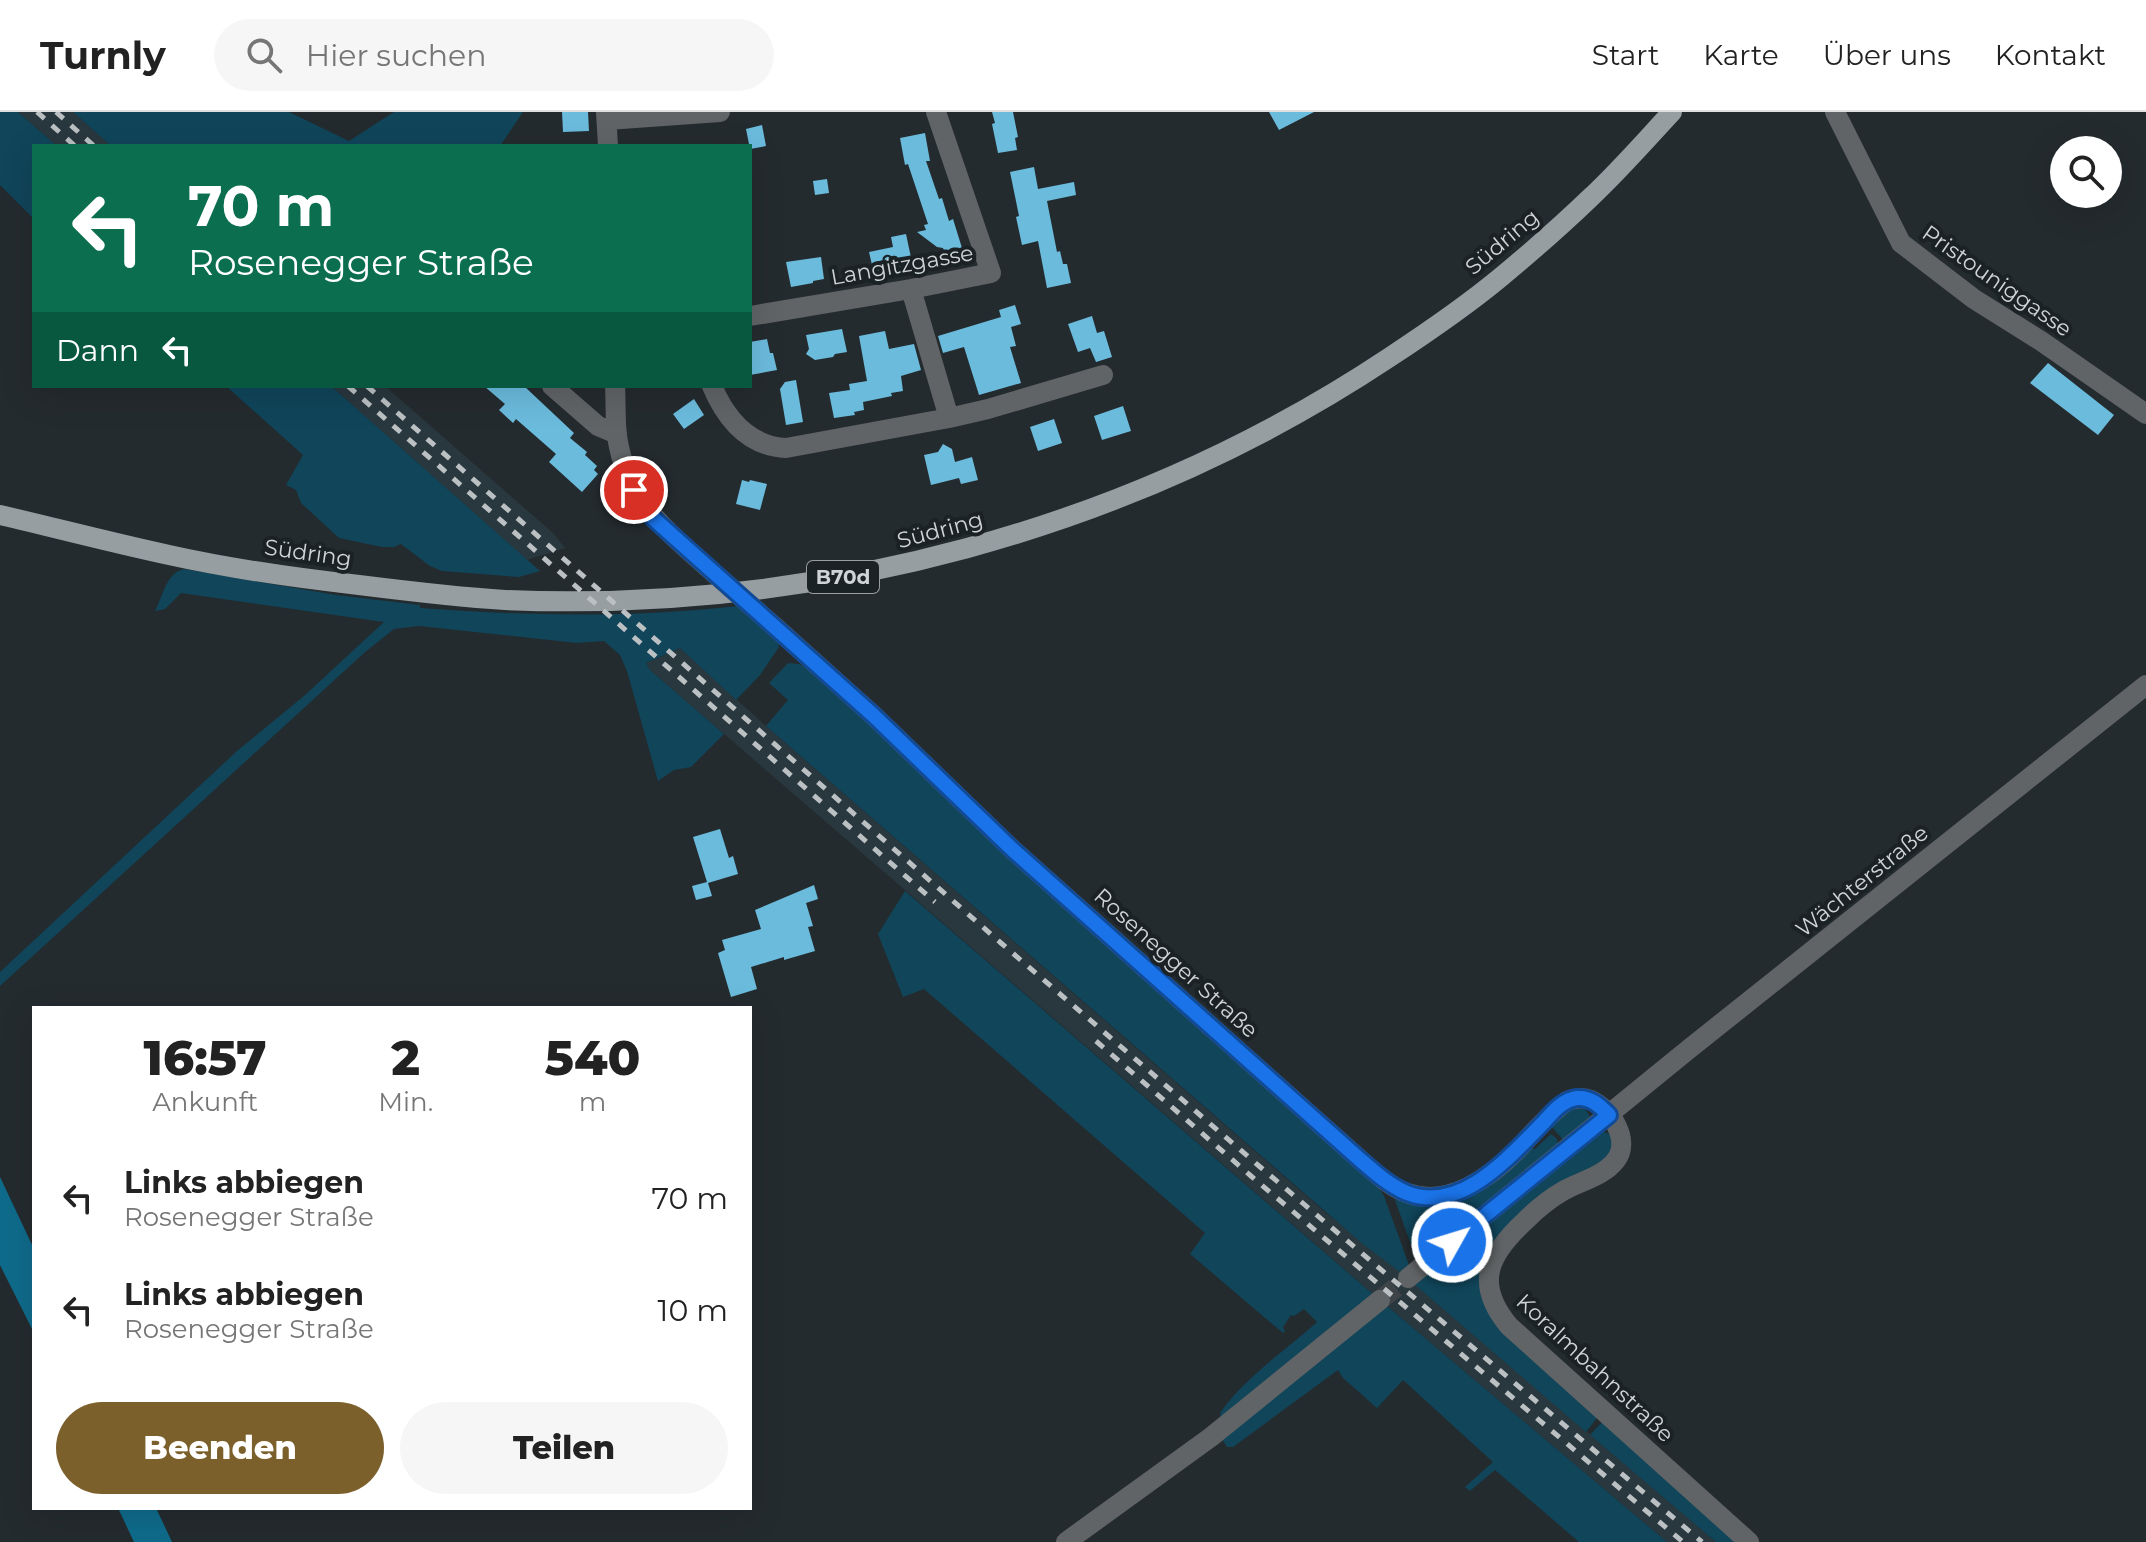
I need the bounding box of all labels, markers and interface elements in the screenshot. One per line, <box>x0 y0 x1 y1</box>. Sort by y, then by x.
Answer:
search box <box>214 19 774 91</box>
text: Turnly <box>40 32 166 79</box>
icon: search <box>242 33 286 77</box>
text: Hier suchen <box>306 37 486 74</box>
text: Start <box>1592 38 1659 72</box>
text: Karte <box>1703 38 1779 72</box>
text: Über uns <box>1823 38 1951 72</box>
text: Kontakt <box>1995 38 2106 72</box>
map controls <box>2050 136 2122 208</box>
button: search <box>2050 136 2122 208</box>
text: 70 m <box>188 172 334 240</box>
icon: left <box>56 176 160 280</box>
street label: Südring <box>1460 203 1544 281</box>
street label: Pristouniggasse <box>1917 219 2077 343</box>
street label: Langitzgasse <box>829 239 975 291</box>
text: Rosenegger Straße <box>188 240 534 284</box>
icon: left <box>155 328 199 372</box>
text: Dann <box>56 332 139 369</box>
pin <box>600 456 668 524</box>
icon: arrive <box>612 468 656 512</box>
street label: Südring <box>894 506 986 554</box>
street label: Südring <box>263 534 353 572</box>
road number: B70d <box>807 561 879 593</box>
street label: Wächterstraße <box>1790 819 1934 943</box>
street label: Rosenegger Straße <box>1088 882 1264 1044</box>
text: 16:57 <box>144 1029 267 1087</box>
text: 2 <box>391 1029 420 1087</box>
text: 540 <box>545 1029 640 1087</box>
text: Ankunft <box>152 1086 258 1118</box>
text: Min. <box>378 1086 433 1118</box>
text: m <box>579 1086 606 1118</box>
text: Links abbiegen <box>124 1164 364 1201</box>
icon: left <box>56 1176 100 1220</box>
text: 70 m <box>651 1180 728 1217</box>
position arrow <box>1410 1200 1494 1284</box>
text: Rosenegger Straße <box>124 1201 374 1233</box>
text: Links abbiegen <box>124 1276 364 1313</box>
icon: left <box>56 1288 100 1332</box>
street label: Koralmbahnstraße <box>1511 1288 1679 1448</box>
text: 10 m <box>658 1292 728 1329</box>
text: Rosenegger Straße <box>124 1313 374 1345</box>
button: Beenden <box>56 1402 384 1494</box>
button: Teilen <box>400 1402 728 1494</box>

